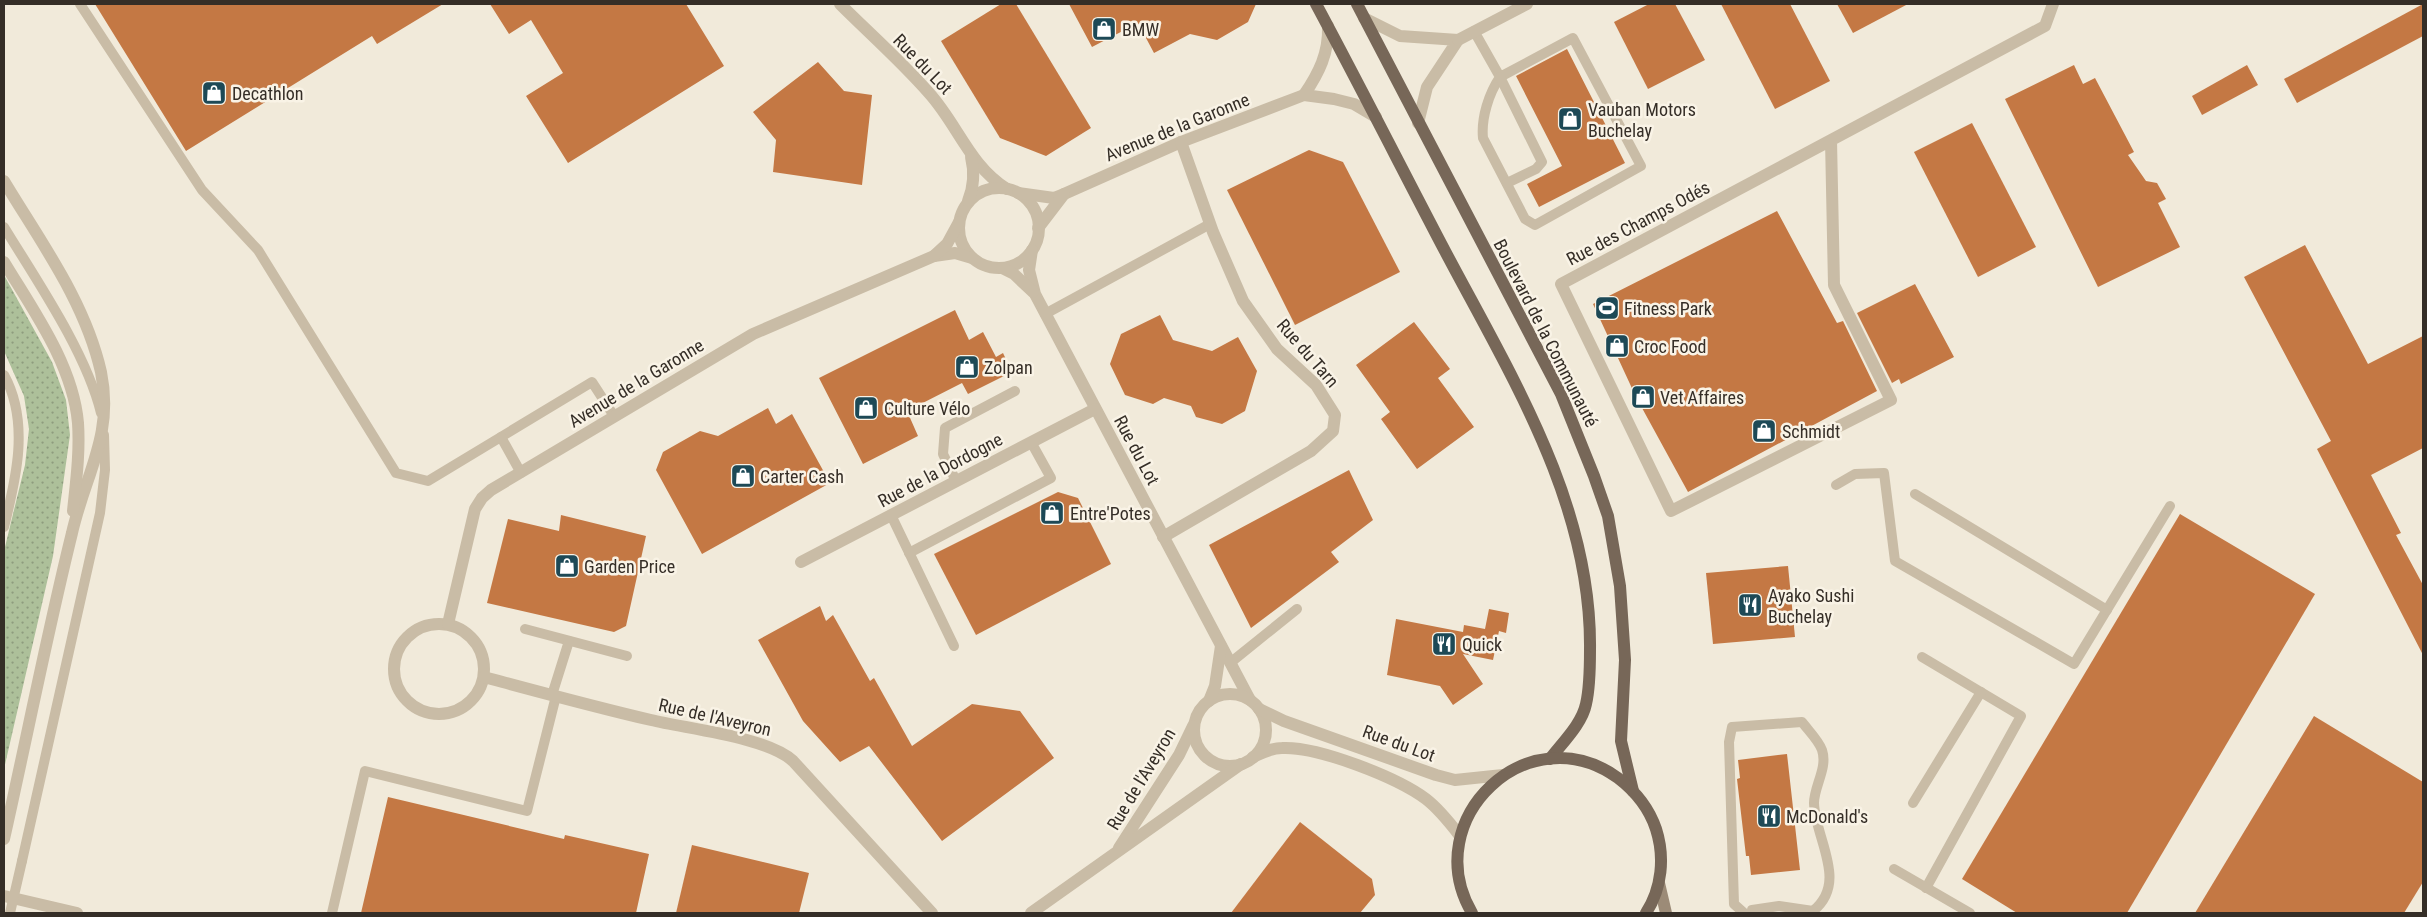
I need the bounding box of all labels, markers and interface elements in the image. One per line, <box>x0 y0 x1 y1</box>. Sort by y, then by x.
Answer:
shop icon: BMW <box>1091 16 1117 42</box>
place label: BMW <box>1122 19 1159 40</box>
street label: Rue du Lot <box>889 30 957 98</box>
shop icon: Decathlon <box>201 80 227 106</box>
place label: Decathlon <box>232 83 304 104</box>
street label: Avenue de la Garonne <box>1102 88 1252 166</box>
place label: Vauban Motors Buchelay <box>1588 99 1696 141</box>
shop icon: Vauban Motors Buchelay <box>1557 106 1583 132</box>
street label: Rue des Champs Odés <box>1563 176 1713 270</box>
street label: Boulevard de la Communauté <box>1489 236 1603 430</box>
sports icon: Fitness Park <box>1594 295 1620 321</box>
place label: Fitness Park <box>1624 298 1712 319</box>
street label: Rue du Tarn <box>1273 315 1343 391</box>
shop icon: Croc Food <box>1604 333 1630 359</box>
street label: Avenue de la Garonne <box>565 334 707 432</box>
place label: Croc Food <box>1634 336 1706 357</box>
shop icon: Zolpan <box>954 354 980 380</box>
place label: Zolpan <box>984 357 1033 378</box>
shop icon: Vet Affaires <box>1630 384 1656 410</box>
place label: Vet Affaires <box>1660 387 1744 408</box>
shop icon: Culture Vélo <box>853 395 879 421</box>
place label: Culture Vélo <box>884 398 970 419</box>
street label: Rue du Lot <box>1110 412 1164 488</box>
shop icon: Schmidt <box>1751 418 1777 444</box>
place label: Schmidt <box>1782 421 1840 442</box>
street label: Rue de la Dordogne <box>874 428 1006 512</box>
shop icon: Carter Cash <box>730 463 756 489</box>
place label: Carter Cash <box>760 466 844 487</box>
shop icon: Entre'Potes <box>1039 500 1065 526</box>
place label: Entre'Potes <box>1070 503 1151 524</box>
shop icon: Garden Price <box>554 553 580 579</box>
place label: Garden Price <box>584 556 675 577</box>
place label: Ayako Sushi Buchelay <box>1768 585 1854 627</box>
restaurant icon: Ayako Sushi Buchelay <box>1737 592 1763 618</box>
restaurant icon: Quick <box>1431 631 1457 657</box>
place label: Quick <box>1462 634 1502 655</box>
street label: Rue de l'Aveyron <box>657 694 773 740</box>
street label: Rue du Lot <box>1360 720 1438 766</box>
street label: Rue de l'Aveyron <box>1102 724 1180 834</box>
restaurant icon: McDonald's <box>1756 803 1782 829</box>
place label: McDonald's <box>1786 806 1868 827</box>

